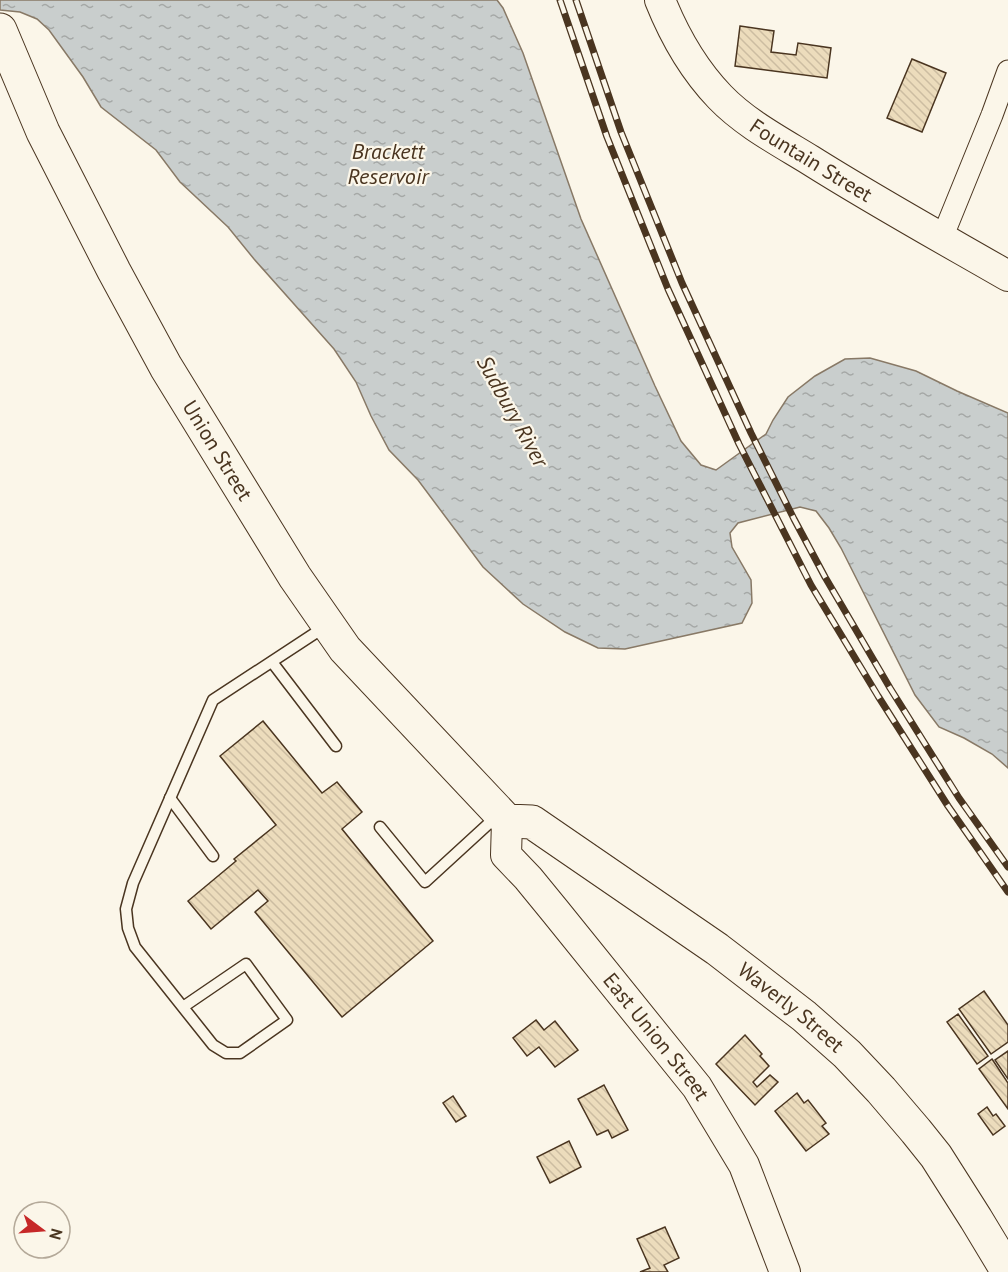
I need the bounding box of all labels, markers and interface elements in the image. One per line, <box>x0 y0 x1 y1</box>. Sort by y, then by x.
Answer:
street label: Fountain Street <box>745 112 877 208</box>
water label: Brackett Reservoir <box>347 137 430 190</box>
water label: Sudbury River <box>471 350 556 473</box>
street label: Union Street <box>177 395 259 505</box>
street label: Waverly Street <box>733 956 850 1058</box>
street label: East Union Street <box>597 967 716 1105</box>
north arrow <box>12 1200 72 1260</box>
text: N <box>45 1226 67 1242</box>

